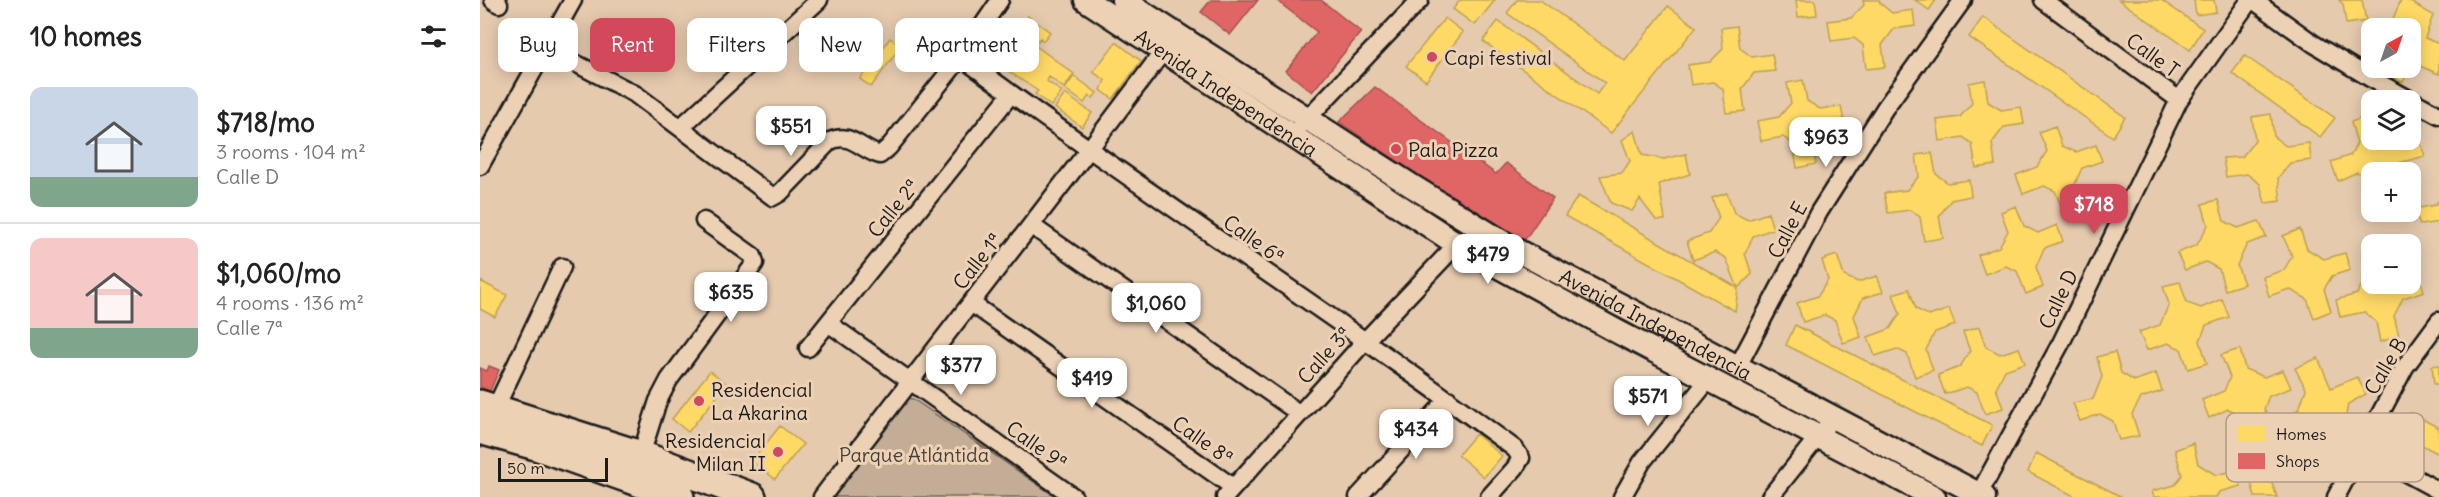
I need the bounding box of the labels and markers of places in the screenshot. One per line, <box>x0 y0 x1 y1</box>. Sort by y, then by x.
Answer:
place label: Capi festival <box>1444 45 1552 70</box>
marker: Capi festival <box>1425 50 1439 64</box>
pin: $551 <box>755 106 827 157</box>
pin: $963 <box>1790 117 1862 168</box>
place label: Pala Pizza <box>1408 137 1499 162</box>
marker: Pala Pizza <box>1389 142 1403 156</box>
pin: $718 <box>2058 184 2130 235</box>
pin: $479 <box>1452 234 1524 285</box>
pin: $635 <box>695 272 767 323</box>
pin: $1,060 <box>1107 283 1205 334</box>
pin: $377 <box>925 345 997 396</box>
pin: $419 <box>1056 358 1128 409</box>
pin: $571 <box>1612 376 1684 427</box>
place label: Residencial La Akarina <box>711 377 812 425</box>
marker: Residencial La Akarina <box>692 394 706 408</box>
pin: $434 <box>1380 409 1452 460</box>
place label: Residencial Milan II <box>665 428 766 476</box>
marker: Residencial Milan II <box>771 445 785 459</box>

